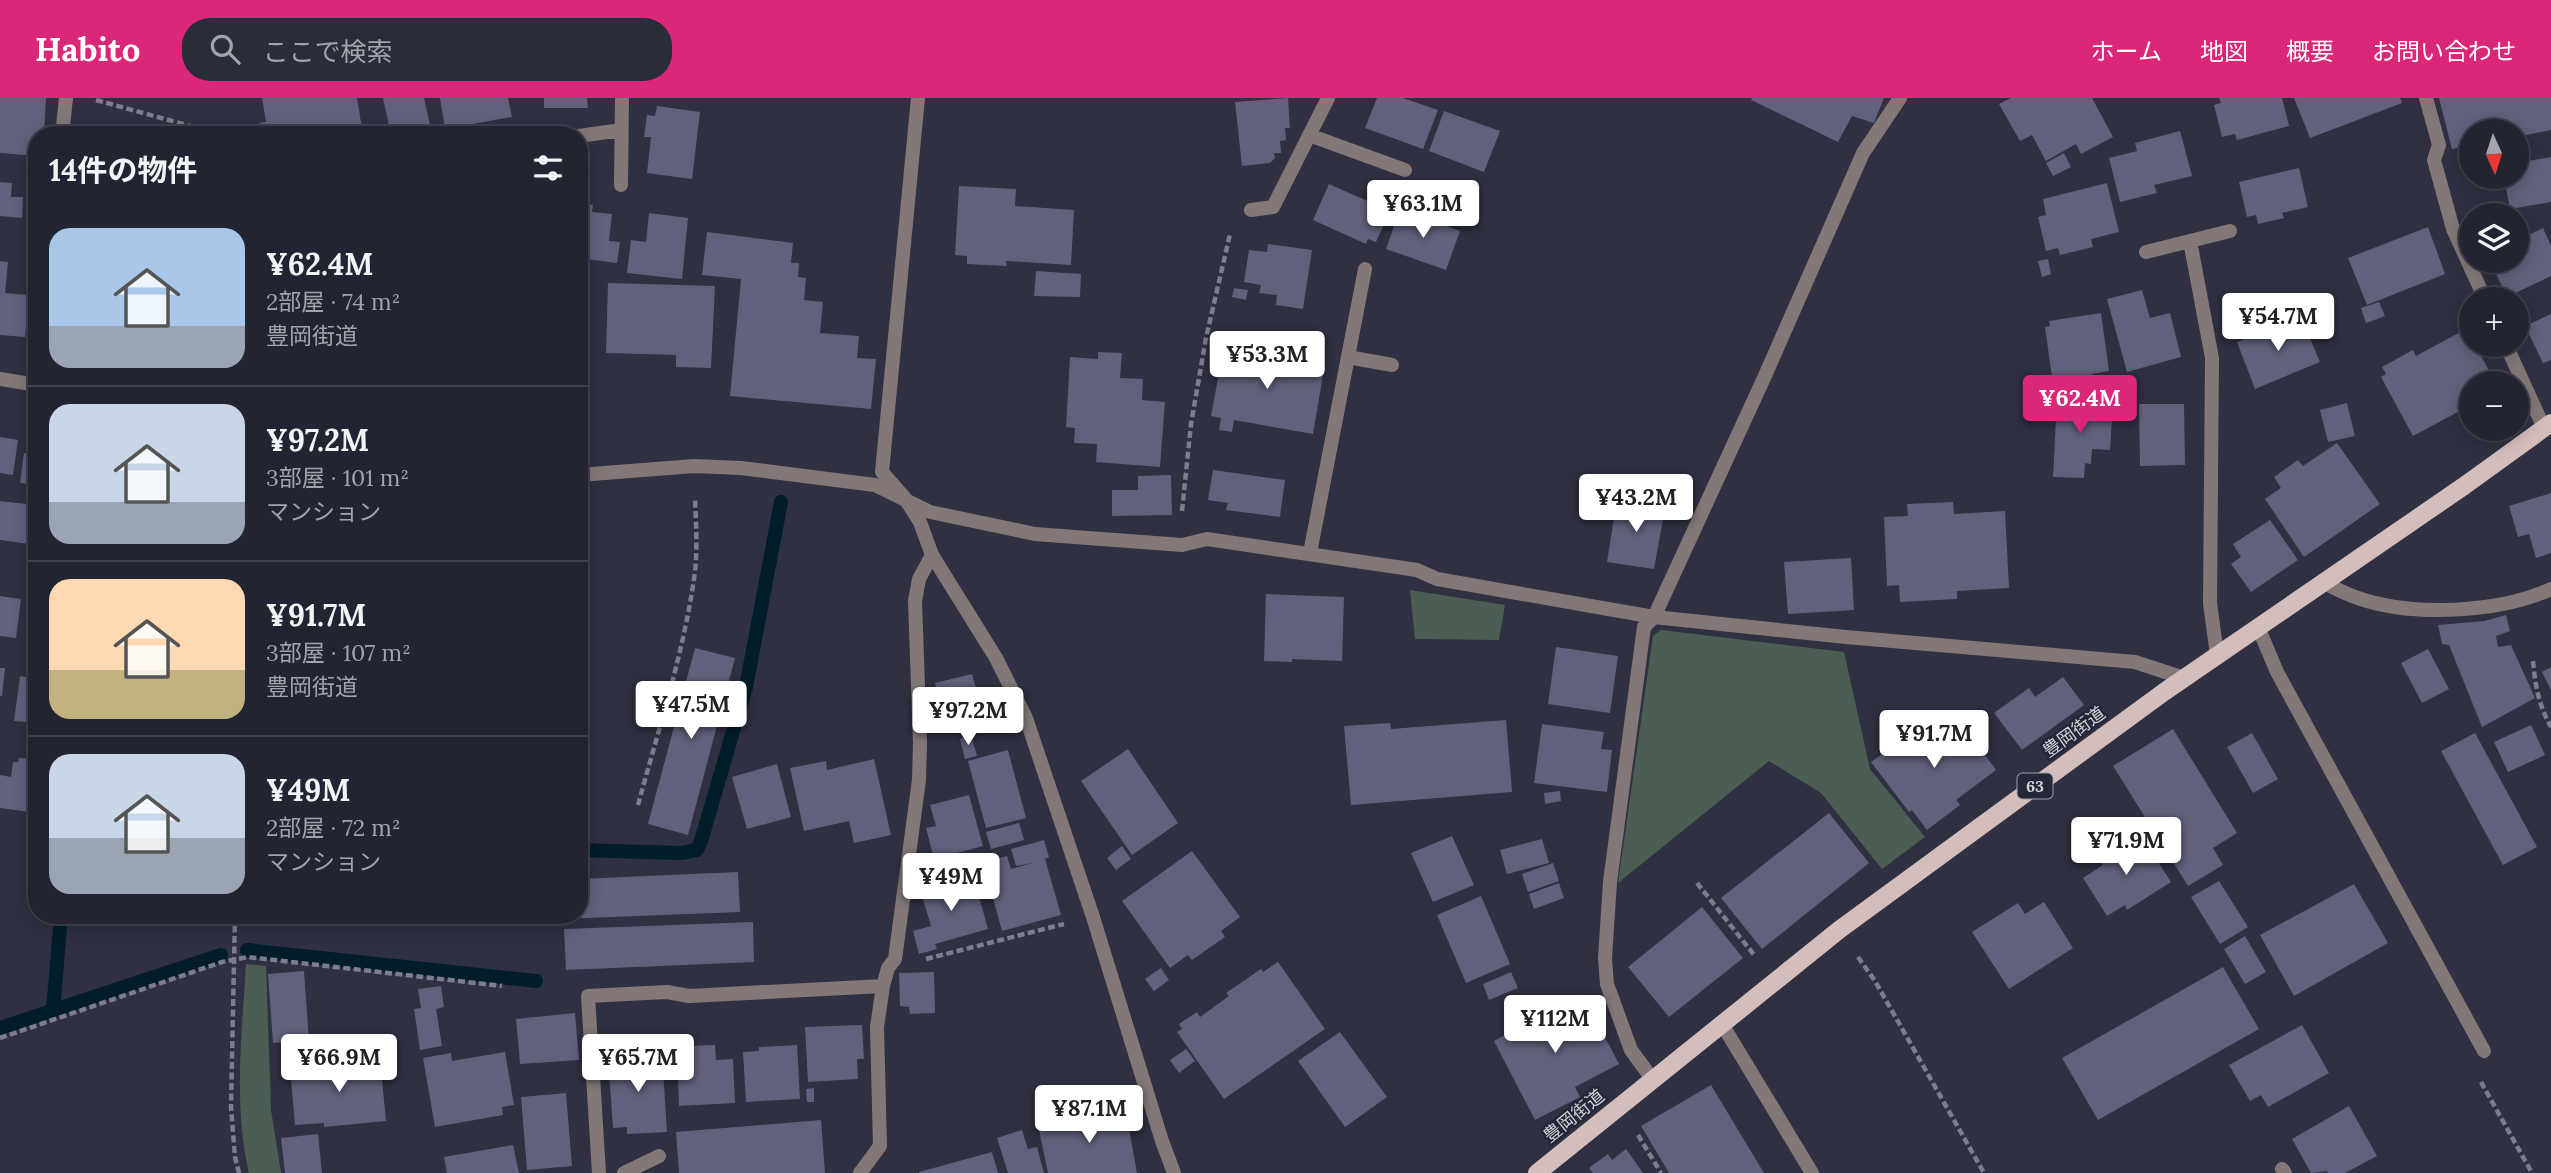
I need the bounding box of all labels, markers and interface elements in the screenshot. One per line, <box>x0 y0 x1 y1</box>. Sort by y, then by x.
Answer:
search box <box>182 18 672 81</box>
text: Habito <box>35 28 140 70</box>
icon: search <box>206 30 244 68</box>
text: ここで検索 <box>262 35 392 68</box>
text: ホーム <box>2091 36 2162 67</box>
text: 地図 <box>2200 36 2248 67</box>
text: 概要 <box>2286 36 2334 67</box>
text: お問い合わせ <box>2372 36 2516 67</box>
north arrow <box>2459 119 2529 189</box>
map controls <box>2459 119 2529 441</box>
icon: filters <box>529 149 567 187</box>
text: 14件の物件 <box>49 151 198 189</box>
pin: ¥63.1M <box>1366 180 1480 240</box>
text: ¥63.1M <box>1383 188 1463 217</box>
button: layers <box>2459 203 2529 273</box>
text: ¥62.4M <box>266 245 373 283</box>
icon: home <box>105 256 189 340</box>
text: 2部屋 · 74 m² <box>266 287 400 316</box>
button: + <box>2459 287 2529 357</box>
pin: ¥54.7M <box>2221 294 2335 353</box>
text: ¥54.7M <box>2238 301 2318 330</box>
text: 豊岡街道 <box>266 321 358 350</box>
pin: ¥53.3M <box>1210 331 1324 391</box>
text: ¥53.3M <box>1226 339 1308 368</box>
button: − <box>2459 371 2529 441</box>
pin: ¥62.4M <box>2023 376 2137 435</box>
text: ¥62.4M <box>2039 383 2121 412</box>
text: ¥97.2M <box>266 421 369 459</box>
icon: home <box>105 432 189 516</box>
text: 3部屋 · 101 m² <box>266 463 409 492</box>
pin: ¥43.2M <box>1579 474 1693 534</box>
text: ¥43.2M <box>1595 482 1677 511</box>
text: マンション <box>266 497 381 526</box>
text: ¥91.7M <box>266 596 366 634</box>
icon: home <box>105 607 189 691</box>
text: 3部屋 · 107 m² <box>266 638 411 667</box>
text: 豊岡街道 <box>266 672 358 701</box>
pin: ¥47.5M <box>634 682 748 741</box>
pin: ¥97.2M <box>911 688 1025 747</box>
text: ¥47.5M <box>652 689 730 718</box>
text: ¥97.2M <box>928 695 1008 724</box>
street label: 豊岡街道 <box>2038 701 2110 762</box>
pin: ¥91.7M <box>1877 710 1991 770</box>
text: ¥91.7M <box>1895 718 1973 747</box>
text: ¥49M <box>266 771 351 809</box>
road number: 63 <box>2018 774 2052 799</box>
icon: home <box>105 782 189 866</box>
text: 2部屋 · 72 m² <box>266 813 401 842</box>
pin: ¥71.9M <box>2069 818 2183 877</box>
text: ¥71.9M <box>2087 825 2165 854</box>
text: マンション <box>266 847 381 876</box>
pin: ¥49M <box>910 854 992 913</box>
text: ¥49M <box>919 861 983 890</box>
pin: ¥112M <box>1506 996 1604 1055</box>
text: ¥112M <box>1520 1003 1590 1032</box>
pin: ¥66.9M <box>282 1034 396 1094</box>
pin: ¥65.7M <box>581 1034 695 1094</box>
text: ¥66.9M <box>297 1042 381 1071</box>
text: ¥65.7M <box>598 1042 678 1071</box>
street label: 豊岡街道 <box>1538 1084 1609 1147</box>
pin: ¥87.1M <box>1032 1086 1146 1145</box>
text: ¥87.1M <box>1051 1093 1127 1122</box>

